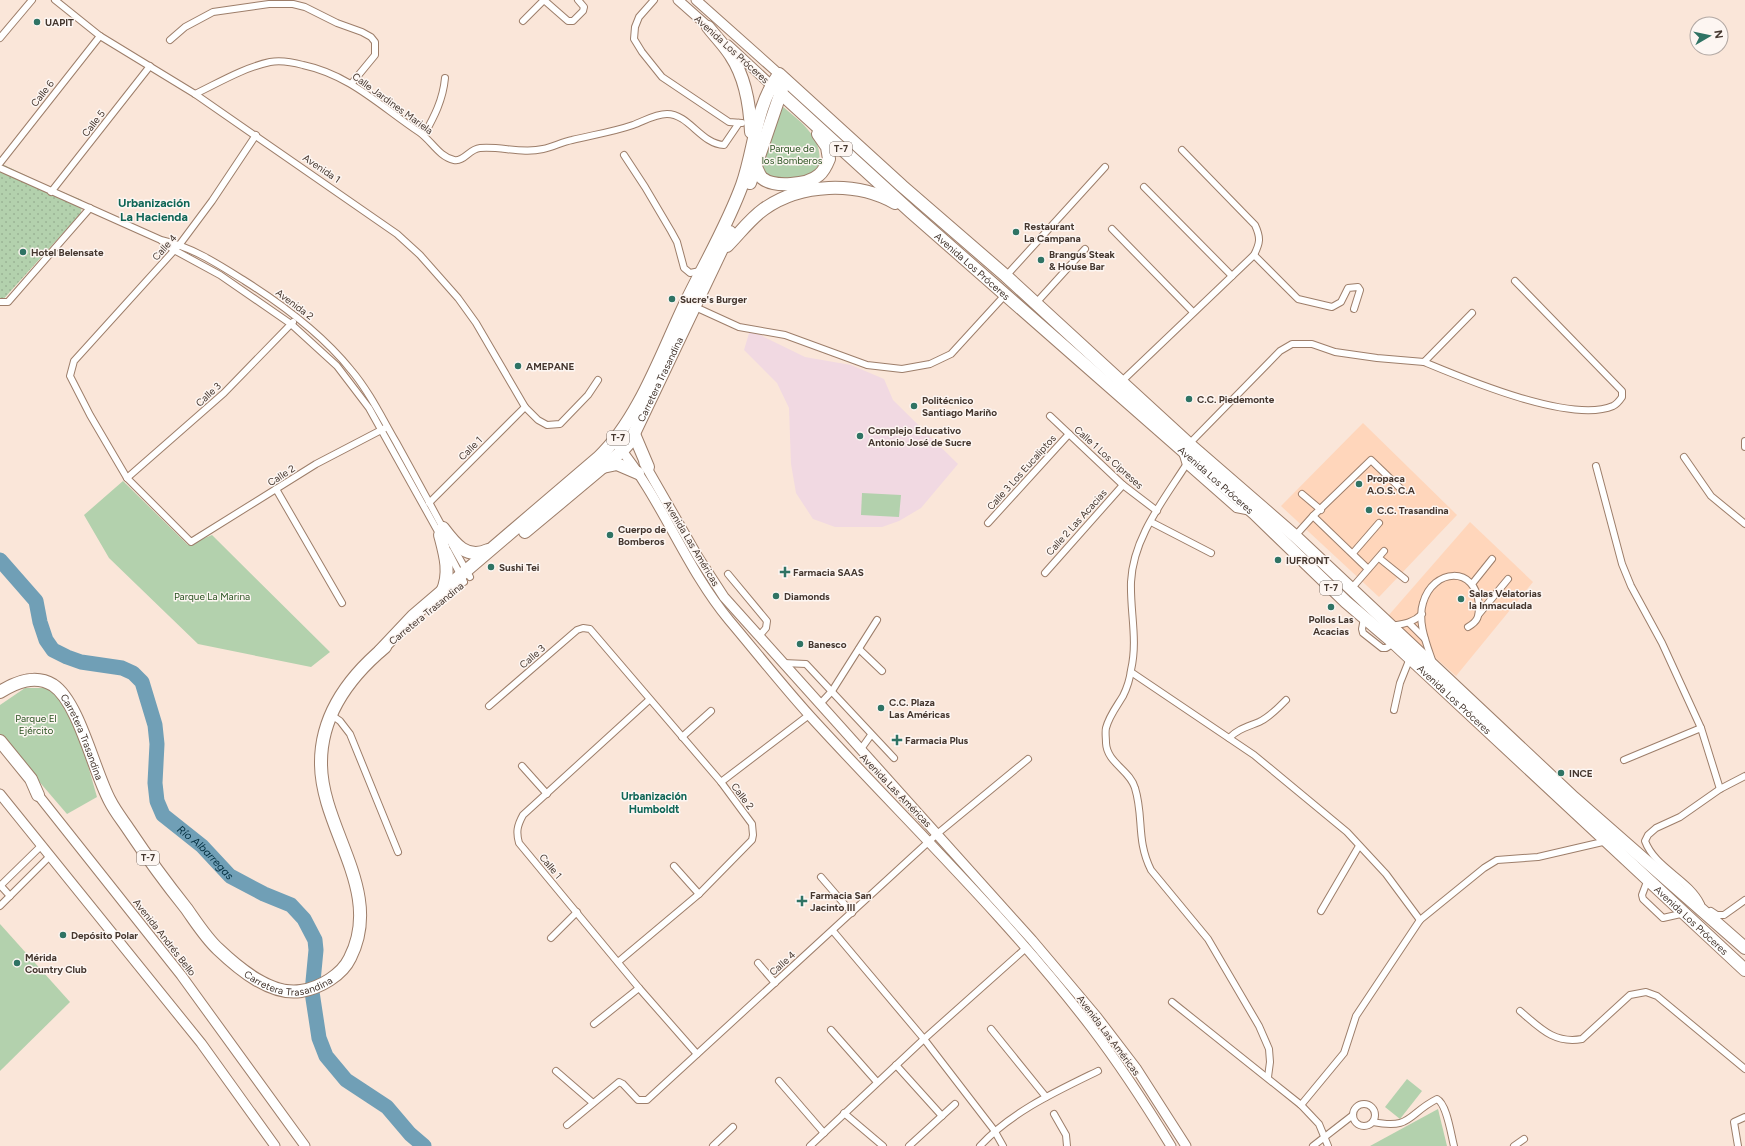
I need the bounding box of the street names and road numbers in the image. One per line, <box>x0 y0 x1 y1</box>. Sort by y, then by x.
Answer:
street label: Avenida Los Próceres <box>692 12 772 87</box>
street label: Calle Jardines Mariela <box>350 70 436 137</box>
street label: Calle 6 <box>28 77 57 109</box>
street label: Calle 5 <box>79 107 108 139</box>
road number: T-7 <box>830 142 852 156</box>
street label: Avenida 1 <box>300 151 343 186</box>
street label: Avenida Los Próceres <box>932 230 1013 303</box>
street label: Calle 4 <box>149 232 180 263</box>
street label: Avenida 2 <box>273 286 316 323</box>
street label: Carretera Trasandina <box>635 335 686 424</box>
street label: Calle 3 <box>193 379 224 409</box>
street label: Calle 1 Los Cipreses <box>1071 423 1146 492</box>
road number: T-7 <box>607 431 629 445</box>
street label: Calle 3 Los Eucaliptos <box>984 432 1059 513</box>
street label: Calle 1 <box>456 434 485 463</box>
street label: Avenida Los Próceres <box>1175 444 1256 517</box>
street label: Calle 2 <box>265 462 297 489</box>
street label: Calle 2 Las Acacias <box>1043 486 1110 558</box>
street label: Avenida Las Américas <box>661 498 722 589</box>
street label: Carretera Trasandina <box>386 579 466 648</box>
road number: T-7 <box>1320 581 1342 595</box>
street label: Calle 3 <box>517 642 548 671</box>
street label: Avenida Los Próceres <box>1414 662 1494 737</box>
street label: Carretera Trasandina <box>57 691 106 782</box>
street label: Avenida Las Américas <box>857 751 934 830</box>
street label: Calle 2 <box>728 780 757 812</box>
road number: T-7 <box>137 851 159 865</box>
street label: Calle 1 <box>536 851 565 882</box>
street label: Avenida Los Próceres <box>1651 883 1731 958</box>
street label: Avenida Andrés Bello <box>130 896 199 979</box>
street label: Calle 4 <box>767 948 798 979</box>
street label: Carretera Trasandina <box>242 967 335 999</box>
street label: Avenida Las Américas <box>1074 992 1143 1078</box>

